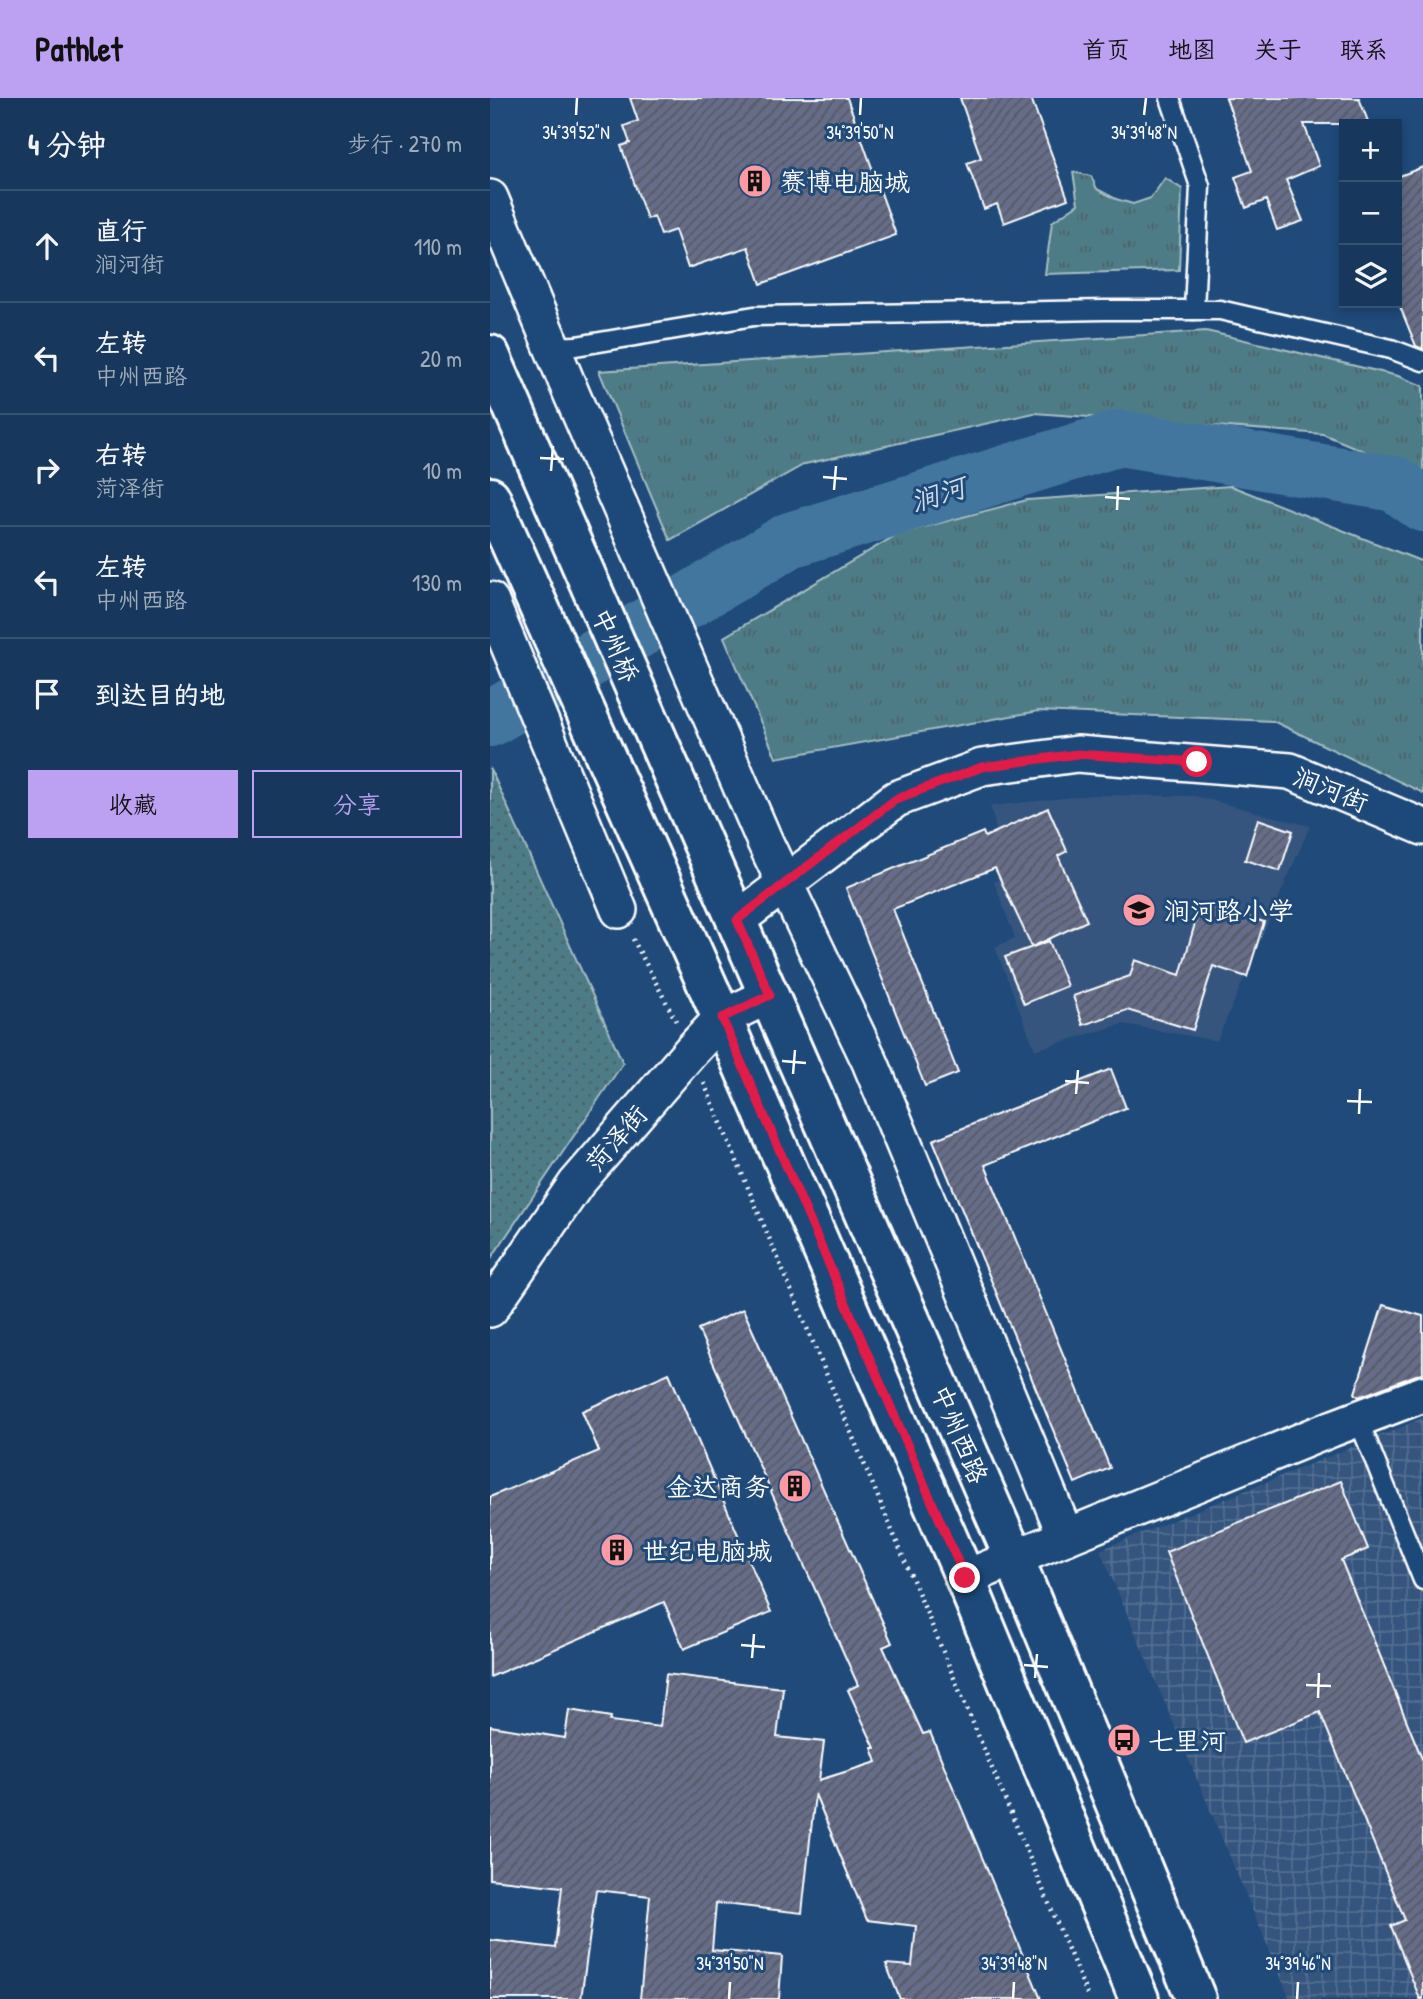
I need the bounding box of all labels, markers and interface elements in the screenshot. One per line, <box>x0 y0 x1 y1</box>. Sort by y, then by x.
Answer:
text: Pathlet <box>35 27 122 71</box>
text: 首页 <box>1082 33 1130 65</box>
text: 地图 <box>1168 33 1216 65</box>
text: 关于 <box>1254 33 1302 65</box>
text: 联系 <box>1340 33 1388 65</box>
map controls <box>1339 119 1402 308</box>
button: + <box>1339 119 1402 182</box>
text: 34°39'52"N <box>542 120 610 145</box>
text: 34°39'50"N <box>826 120 894 145</box>
text: 34°39'48"N <box>1111 120 1177 145</box>
text: 4 分钟 <box>28 124 106 164</box>
text: 步行 · 270 m <box>347 128 462 159</box>
building icon: 赛博电脑城 <box>736 162 774 200</box>
place label: 赛博电脑城 <box>780 164 910 199</box>
button: − <box>1339 182 1402 245</box>
text: 直行 <box>95 213 147 248</box>
icon: ahead <box>28 227 66 265</box>
text: 110 m <box>414 231 462 262</box>
button: layers <box>1339 245 1402 308</box>
text: 涧河街 <box>95 248 164 279</box>
text: 左转 <box>95 325 147 360</box>
icon: left <box>28 339 66 377</box>
text: 20 m <box>420 343 462 374</box>
text: 中州西路 <box>95 360 187 391</box>
text: 右转 <box>95 437 147 472</box>
icon: right <box>28 451 66 489</box>
text: 10 m <box>422 455 462 486</box>
water label: 涧河 <box>906 466 974 520</box>
text: 菏泽街 <box>95 472 164 503</box>
text: 左转 <box>95 549 147 584</box>
icon: left <box>28 563 66 601</box>
text: 130 m <box>412 567 462 598</box>
text: 中州西路 <box>95 584 187 615</box>
street label: 中州桥 <box>584 602 648 688</box>
icon: arrive <box>28 675 66 713</box>
text: 到达目的地 <box>95 677 225 712</box>
route start <box>1181 746 1212 777</box>
street label: 涧河街 <box>1288 758 1374 820</box>
button: 收藏 <box>28 770 238 838</box>
button: 分享 <box>252 770 462 838</box>
school or university icon: 涧河路小学 <box>1120 891 1158 929</box>
place label: 涧河路小学 <box>1164 893 1294 928</box>
street label: 菏泽街 <box>577 1097 655 1179</box>
street label: 中州西路 <box>924 1379 996 1489</box>
building icon: 金达商务 <box>776 1467 814 1505</box>
place label: 金达商务 <box>666 1469 770 1504</box>
building icon: 世纪电脑城 <box>598 1531 636 1569</box>
place label: 世纪电脑城 <box>642 1533 772 1568</box>
route end <box>949 1562 980 1593</box>
bus stop icon: 七里河 <box>1105 1721 1143 1759</box>
place label: 七里河 <box>1148 1723 1226 1758</box>
text: 34°39'50"N <box>696 1951 764 1976</box>
text: 34°39'48"N <box>981 1951 1047 1976</box>
text: 34°39'46"N <box>1265 1951 1331 1976</box>

